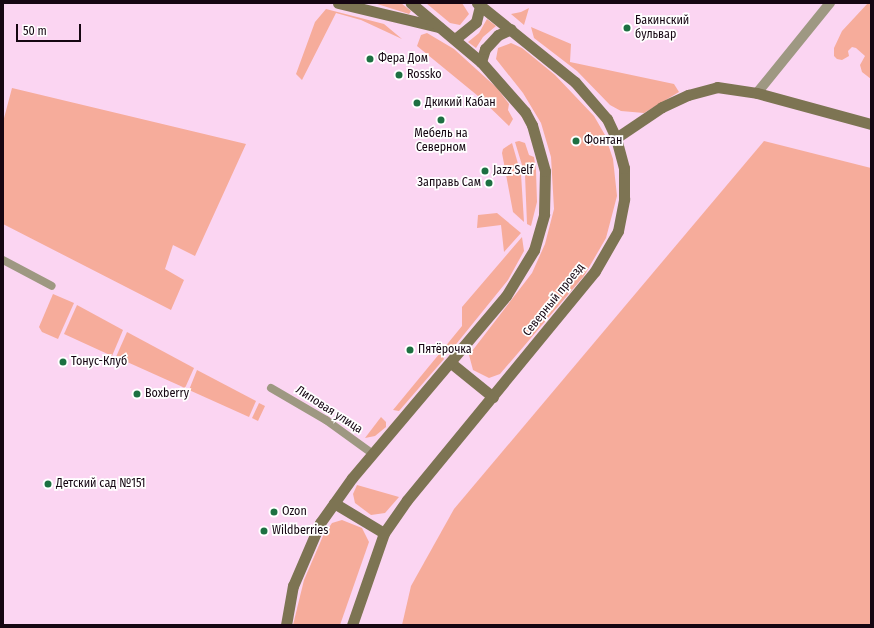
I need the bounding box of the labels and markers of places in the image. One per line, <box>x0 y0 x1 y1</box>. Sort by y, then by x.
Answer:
place label: Бакинский бульвар <box>635 14 689 42</box>
marker: Бакинский бульвар <box>622 23 632 33</box>
place label: Фера Дом <box>378 52 428 66</box>
marker: Фера Дом <box>365 54 375 64</box>
place label: Rossko <box>407 68 442 82</box>
marker: Rossko <box>394 70 404 80</box>
place label: Дкикий Кабан <box>425 96 496 110</box>
marker: Дкикий Кабан <box>412 98 422 108</box>
marker: Мебель на Северном <box>436 115 446 125</box>
place label: Мебель на Северном <box>414 127 468 155</box>
place label: Фонтан <box>584 134 622 148</box>
marker: Фонтан <box>571 136 581 146</box>
place label: Jazz Self <box>493 164 533 178</box>
marker: Jazz Self <box>480 166 490 176</box>
place label: Заправь Сам <box>417 176 481 190</box>
marker: Заправь Сам <box>484 178 494 188</box>
place label: Пятёрочка <box>418 343 472 357</box>
marker: Пятёрочка <box>405 345 415 355</box>
place label: Тонус-Клуб <box>71 355 127 369</box>
marker: Тонус-Клуб <box>58 357 68 367</box>
place label: Boxberry <box>145 387 189 401</box>
marker: Boxberry <box>132 389 142 399</box>
place label: Детский сад №151 <box>56 477 145 491</box>
marker: Детский сад №151 <box>43 479 53 489</box>
place label: Ozon <box>282 505 307 519</box>
marker: Ozon <box>269 507 279 517</box>
place label: Wildberries <box>272 524 328 538</box>
marker: Wildberries <box>259 526 269 536</box>

